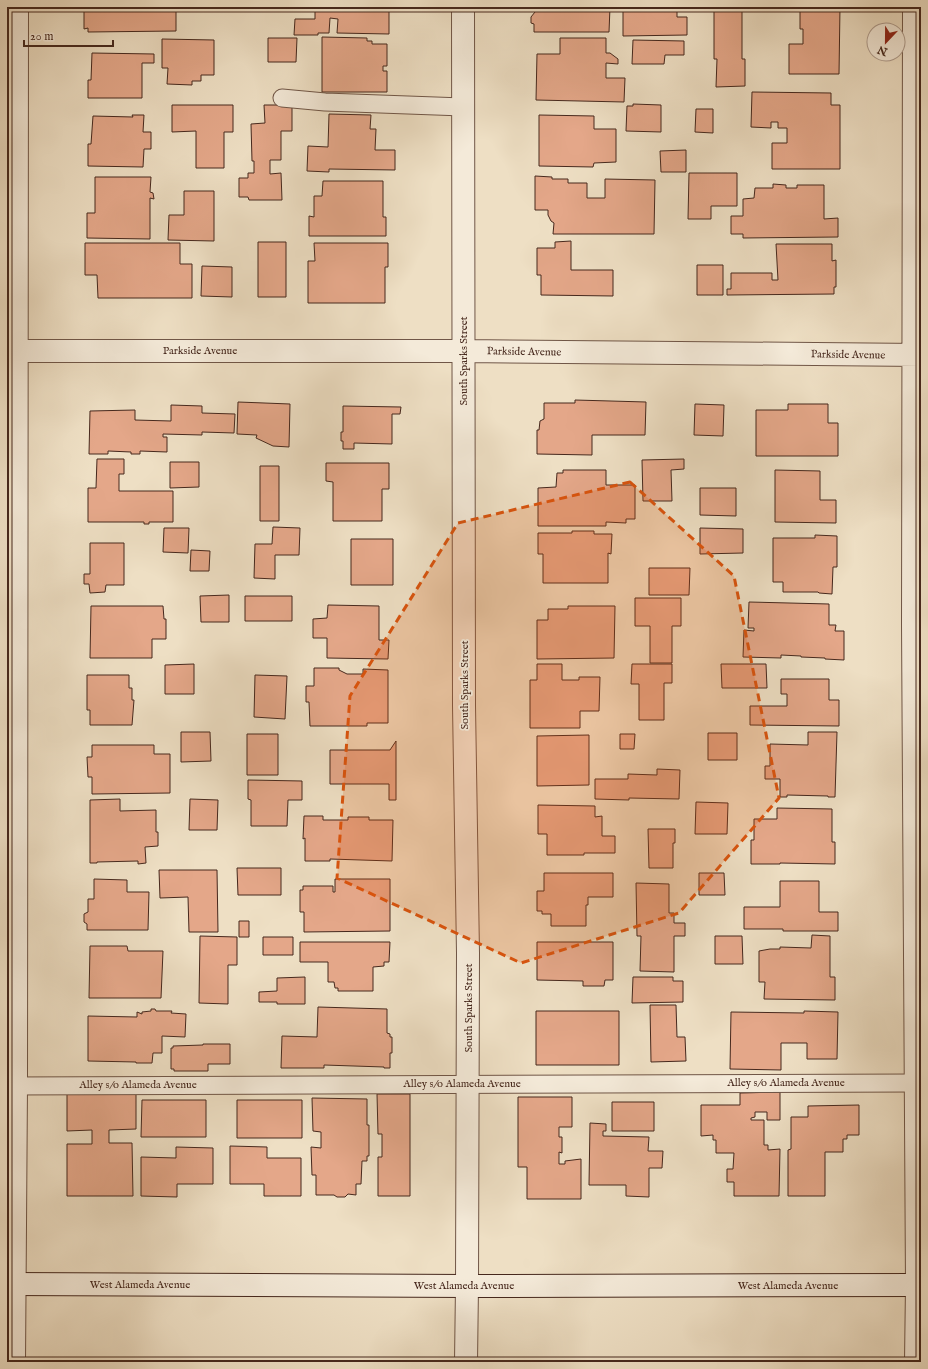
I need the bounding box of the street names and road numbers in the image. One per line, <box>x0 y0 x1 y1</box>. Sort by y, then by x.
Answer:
street label: South Sparks Street <box>457 316 471 406</box>
street label: Parkside Avenue <box>163 344 237 358</box>
street label: Parkside Avenue <box>487 344 561 360</box>
street label: Parkside Avenue <box>811 347 885 363</box>
street label: South Sparks Street <box>458 640 472 730</box>
street label: South Sparks Street <box>462 963 476 1053</box>
street label: Alley s/o Alameda Avenue <box>726 1076 845 1090</box>
street label: Alley s/o Alameda Avenue <box>402 1077 521 1091</box>
street label: Alley s/o Alameda Avenue <box>78 1078 197 1092</box>
street label: West Alameda Avenue <box>90 1278 190 1292</box>
street label: West Alameda Avenue <box>414 1279 514 1293</box>
street label: West Alameda Avenue <box>738 1279 838 1293</box>

